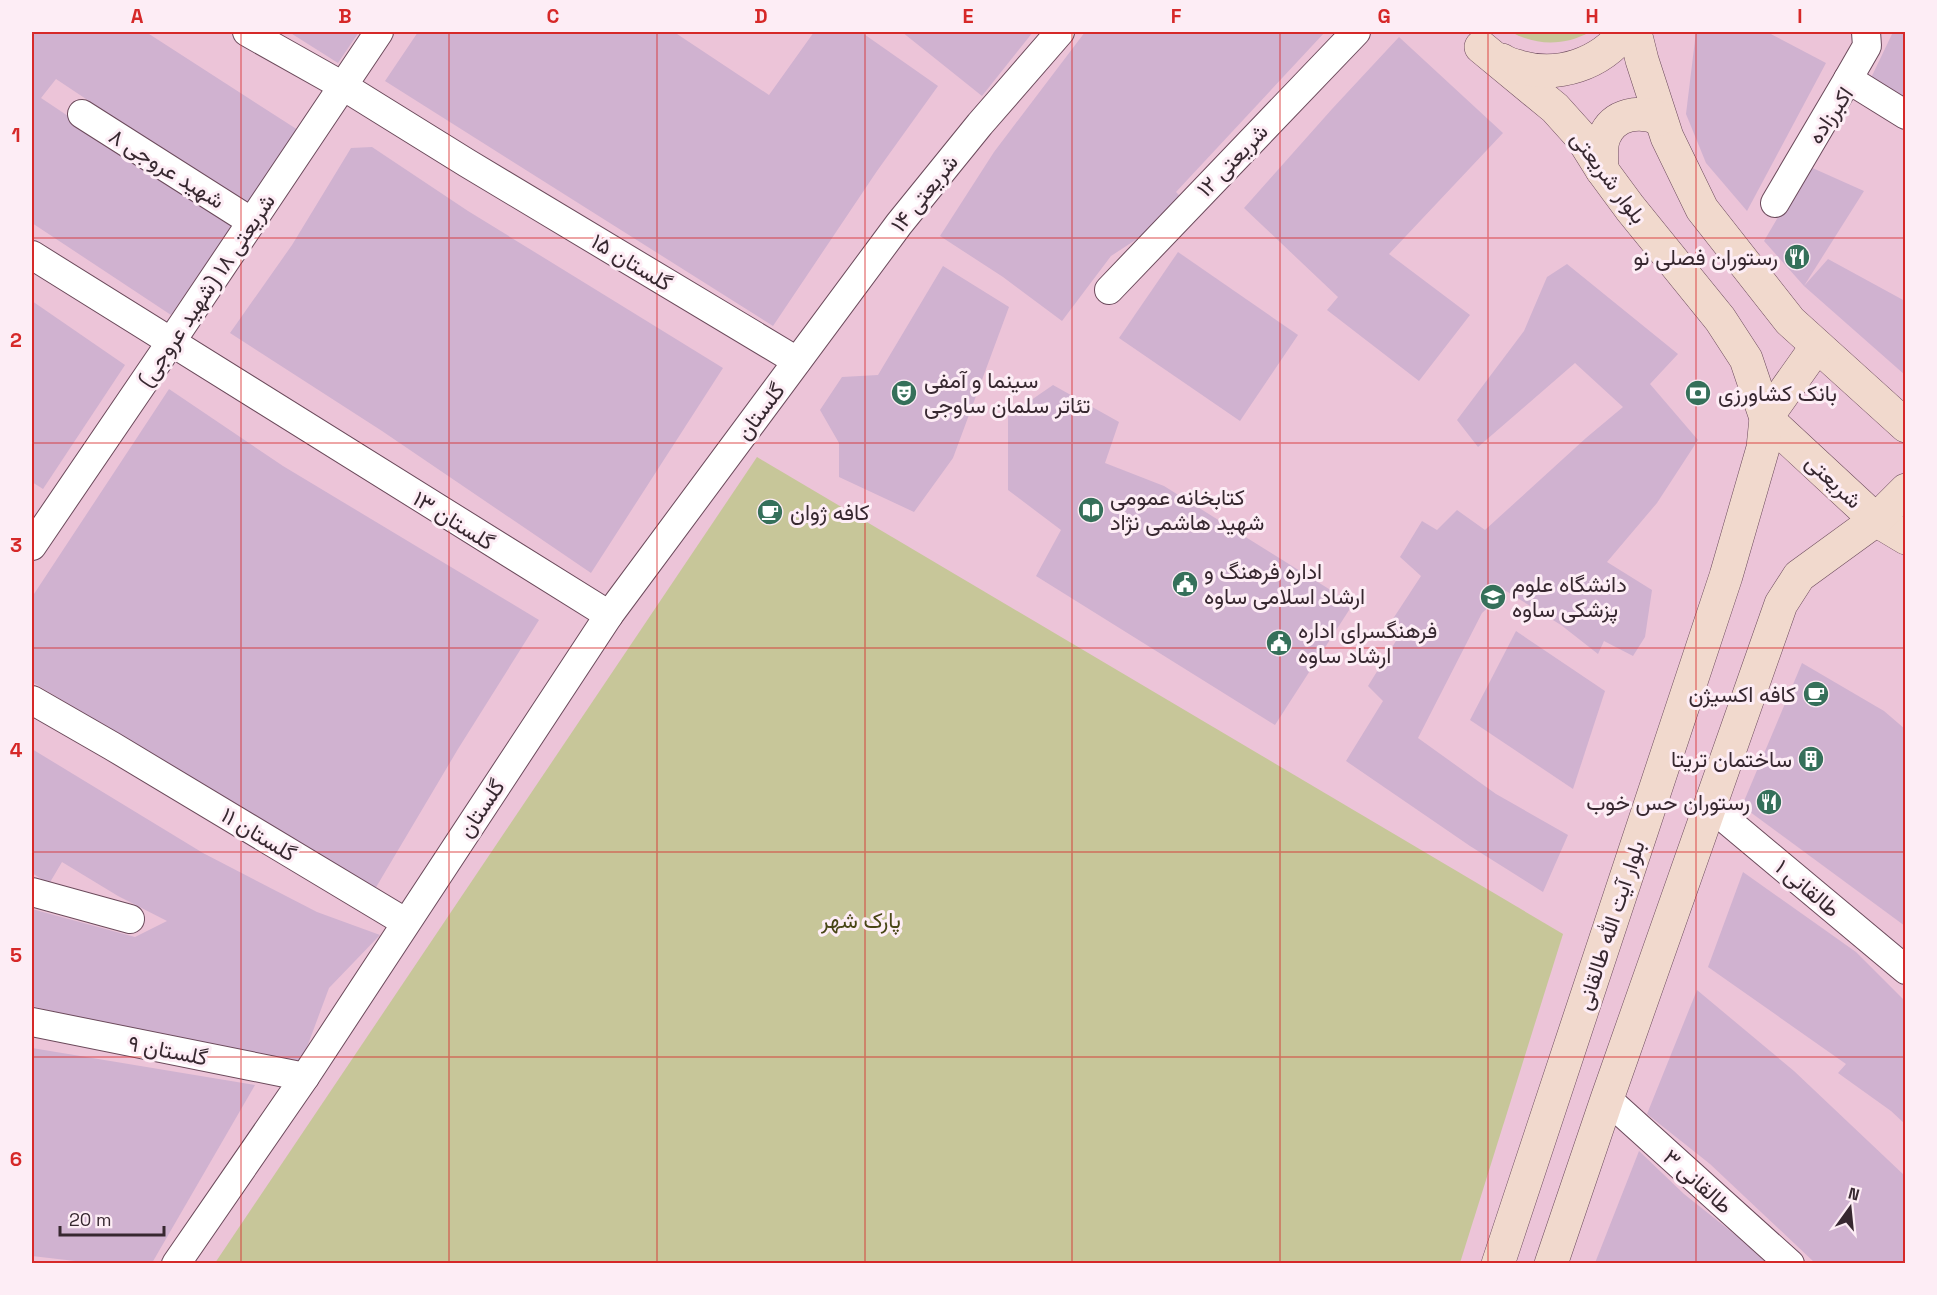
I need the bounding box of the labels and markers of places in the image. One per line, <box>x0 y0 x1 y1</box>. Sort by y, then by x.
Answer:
restaurant icon: رستوران فصلی نو <box>1782 242 1812 272</box>
place label: رستوران فصلی نو <box>1634 243 1778 271</box>
place label: سینما و آمفی تئاتر سلمان ساوجی <box>924 366 1091 419</box>
theatre icon: سینما و آمفی تئاتر سلمان ساوجی <box>889 378 919 408</box>
bank icon: بانک کشاورزی <box>1683 378 1713 408</box>
place label: بانک کشاورزی <box>1718 379 1837 407</box>
place label: کتابخانه عمومی شهید هاشمی نژاد <box>1110 483 1264 536</box>
library icon: کتابخانه عمومی شهید هاشمی نژاد <box>1076 495 1106 525</box>
cafe icon: کافه ژوان <box>755 497 785 527</box>
place label: کافه ژوان <box>790 498 870 526</box>
place label: اداره فرهنگ و ارشاد اسلامی ساوه <box>1204 557 1365 610</box>
public building icon: اداره فرهنگ و ارشاد اسلامی ساوه <box>1170 569 1200 599</box>
place label: دانشگاه علوم پزشکی ساوه <box>1512 570 1627 624</box>
school or university icon: دانشگاه علوم پزشکی ساوه <box>1478 582 1508 612</box>
place label: فرهنگسرای اداره ارشاد ساوه <box>1298 616 1437 669</box>
public building icon: فرهنگسرای اداره ارشاد ساوه <box>1264 628 1294 658</box>
cafe icon: کافه اکسیژن <box>1801 679 1831 709</box>
place label: کافه اکسیژن <box>1688 680 1796 708</box>
building icon: ساختمان تریتا <box>1796 744 1826 774</box>
place label: ساختمان تریتا <box>1671 745 1792 773</box>
restaurant icon: رستوران حس خوب <box>1754 787 1784 817</box>
place label: رستوران حس خوب <box>1586 788 1750 816</box>

